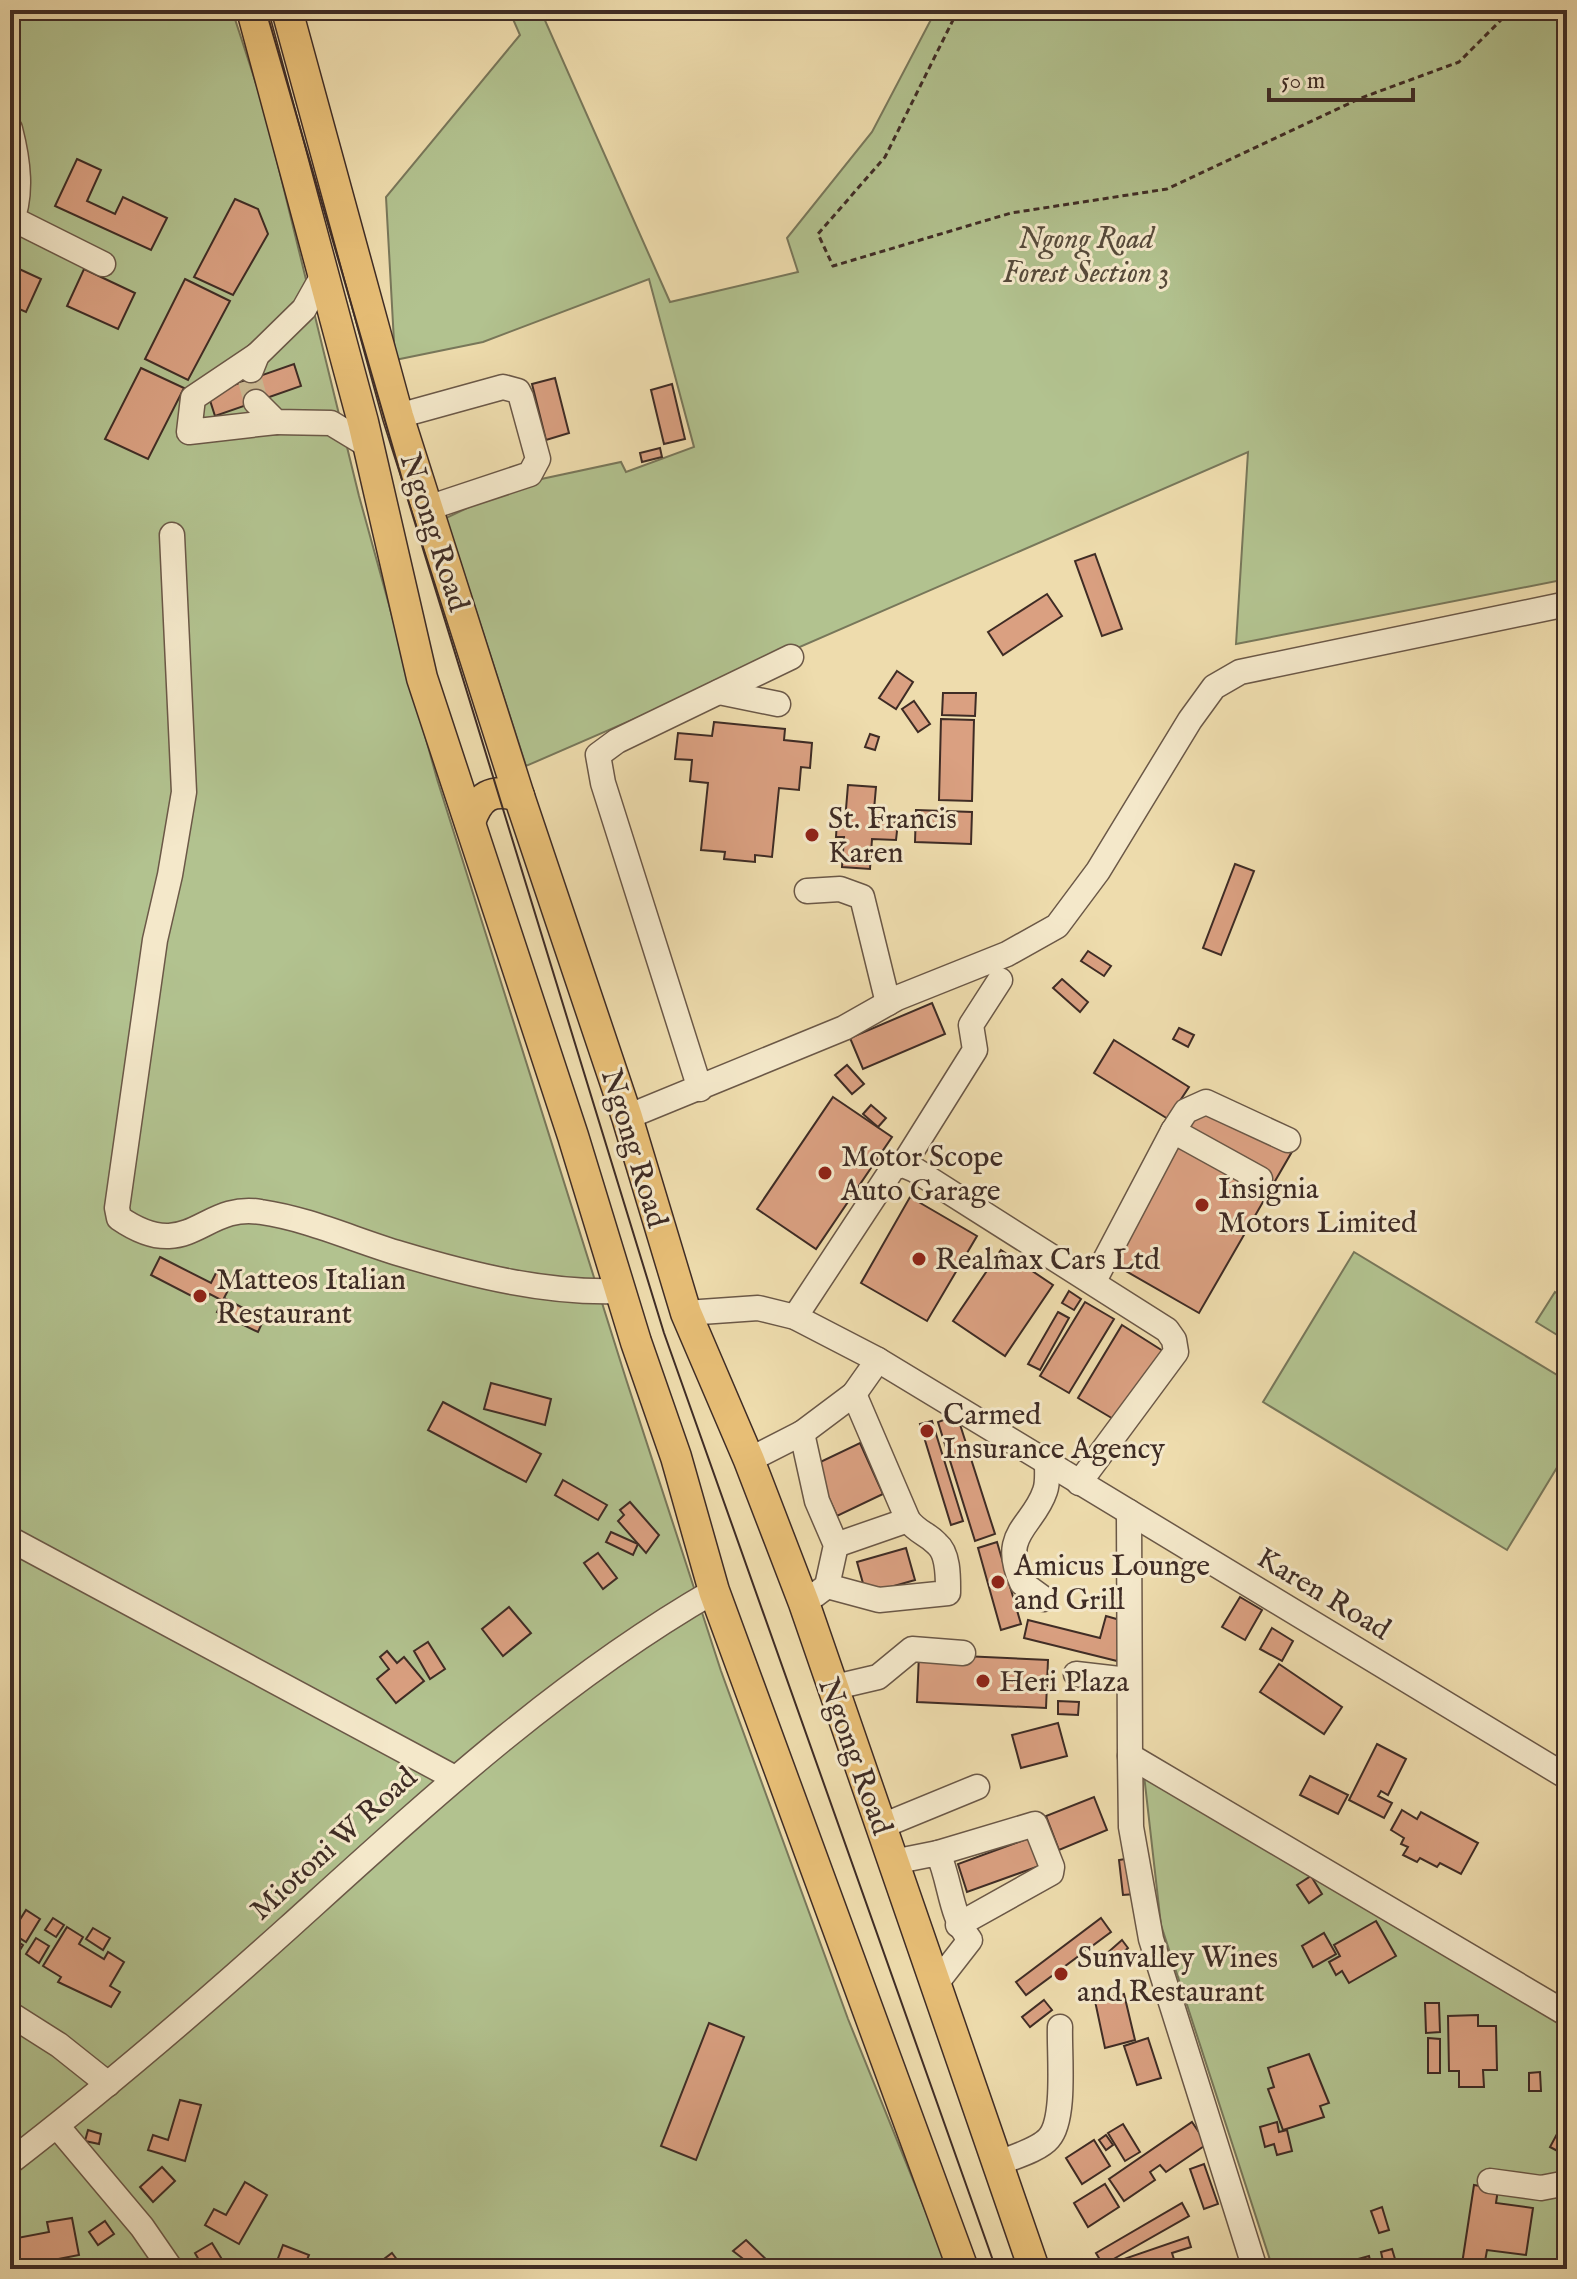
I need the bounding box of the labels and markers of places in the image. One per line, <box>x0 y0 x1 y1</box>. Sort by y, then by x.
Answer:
place label: St. Francis Karen <box>828 801 957 873</box>
marker: St. Francis Karen <box>803 826 821 844</box>
place label: Motor Scope Auto Garage <box>840 1139 1003 1211</box>
marker: Motor Scope Auto Garage <box>816 1164 834 1182</box>
place label: Insignia Motors Limited <box>1218 1171 1418 1243</box>
marker: Insignia Motors Limited <box>1193 1196 1211 1214</box>
place label: Realmax Cars Ltd <box>935 1242 1161 1280</box>
marker: Realmax Cars Ltd <box>910 1250 928 1268</box>
place label: Matteos Italian Restaurant <box>216 1262 406 1334</box>
marker: Matteos Italian Restaurant <box>191 1287 209 1305</box>
place label: Carmed Insurance Agency <box>943 1397 1165 1469</box>
marker: Carmed Insurance Agency <box>918 1422 936 1440</box>
place label: Amicus Lounge and Grill <box>1013 1548 1210 1620</box>
marker: Amicus Lounge and Grill <box>989 1573 1007 1591</box>
place label: Heri Plaza <box>999 1664 1129 1702</box>
marker: Heri Plaza <box>974 1672 992 1690</box>
place label: Sunvalley Wines and Restaurant <box>1077 1940 1278 2012</box>
marker: Sunvalley Wines and Restaurant <box>1052 1965 1070 1983</box>

